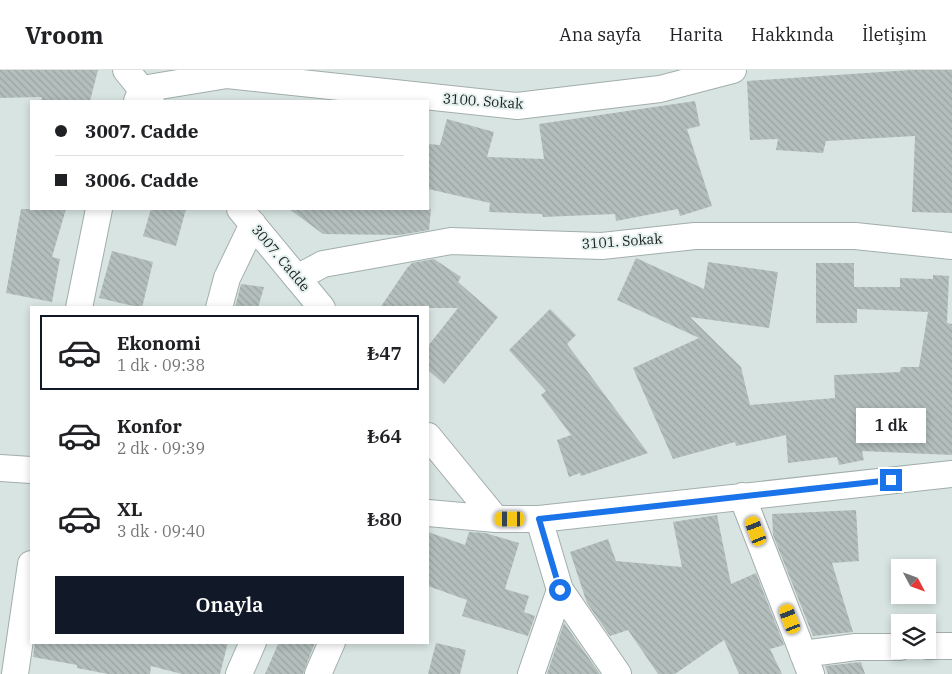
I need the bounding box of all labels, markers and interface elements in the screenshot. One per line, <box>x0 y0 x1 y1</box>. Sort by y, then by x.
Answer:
text: Vroom <box>25 19 104 51</box>
text: Ana sayfa <box>559 23 641 46</box>
text: Harita <box>669 23 723 46</box>
text: Hakkında <box>751 23 834 46</box>
text: İletişim <box>862 23 927 46</box>
street label: 3100. Sokak <box>442 89 525 113</box>
text: 3007. Cadde <box>85 119 198 143</box>
text: 3006. Cadde <box>85 168 198 192</box>
street label: 3007. Cadde <box>248 221 314 295</box>
street label: 3101. Sokak <box>581 229 664 253</box>
icon: car <box>57 330 102 375</box>
text: Ekonomi <box>117 331 201 355</box>
text: ₺47 <box>367 341 402 365</box>
text: 1 dk · 09:38 <box>117 355 205 375</box>
callout: 1 dk <box>856 408 926 442</box>
icon: car <box>57 413 102 458</box>
text: Konfor <box>117 414 182 438</box>
text: 1 dk <box>874 415 908 435</box>
text: ₺64 <box>367 424 402 448</box>
text: 2 dk · 09:39 <box>117 438 205 458</box>
route end <box>880 469 902 491</box>
icon: car <box>57 496 102 541</box>
text: XL <box>117 497 143 521</box>
text: ₺80 <box>367 507 402 531</box>
car <box>495 512 525 527</box>
car <box>743 514 768 548</box>
text: 3 dk · 09:40 <box>117 521 205 541</box>
north arrow <box>891 559 936 604</box>
map controls <box>891 559 936 659</box>
button: Onayla <box>55 576 404 634</box>
route start <box>549 579 571 601</box>
car <box>777 602 802 636</box>
button: layers <box>891 614 936 659</box>

